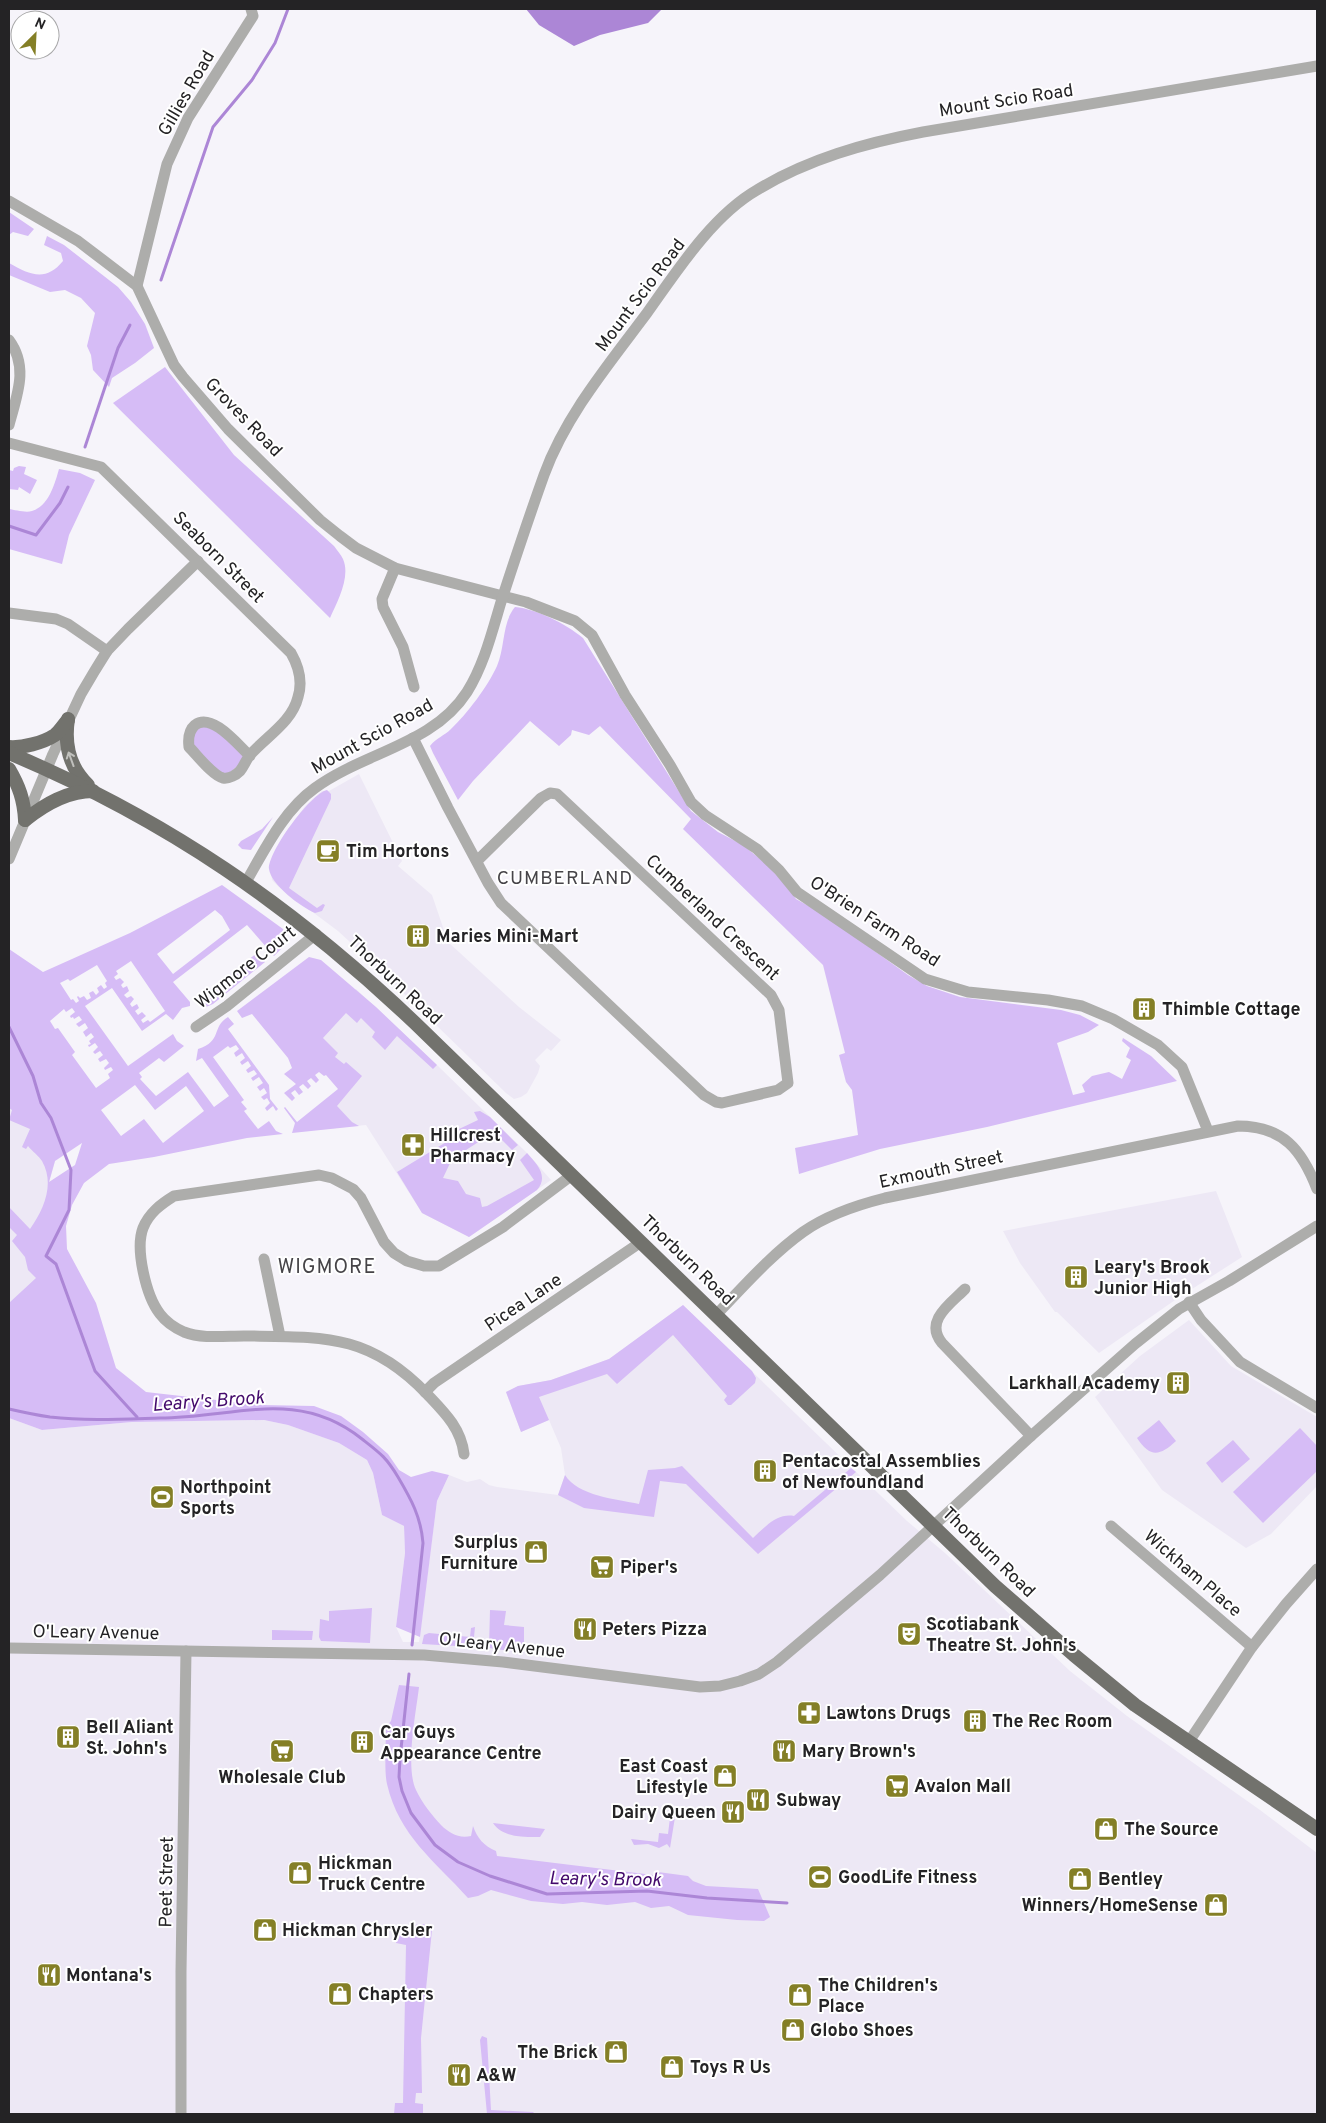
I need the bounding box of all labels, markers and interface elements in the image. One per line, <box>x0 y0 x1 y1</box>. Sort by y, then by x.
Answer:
north arrow <box>10 10 60 60</box>
text: N <box>32 15 48 34</box>
street label: Gillies Road <box>154 47 221 141</box>
street label: Mount Scio Road <box>937 80 1075 123</box>
street label: Mount Scio Road <box>591 235 691 357</box>
street label: Groves Road <box>199 373 287 463</box>
street label: Seaborn Street <box>167 507 269 609</box>
street label: Mount Scio Road <box>308 694 438 780</box>
one-way arrow <box>66 752 75 767</box>
cafe icon: Tim Hortons <box>315 838 341 864</box>
place label: Tim Hortons <box>346 841 449 864</box>
street label: Cumberland Crescent <box>640 850 784 986</box>
district label: CUMBERLAND <box>497 867 633 891</box>
street label: O'Brien Farm Road <box>805 872 944 973</box>
street label: Wigmore Court <box>191 922 301 1015</box>
building icon: Maries Mini-Mart <box>405 923 431 949</box>
place label: Maries Mini-Mart <box>436 926 579 949</box>
street label: Thorburn Road <box>342 931 446 1031</box>
building icon: Thimble Cottage <box>1131 996 1157 1022</box>
place label: Thimble Cottage <box>1162 999 1301 1022</box>
place label: Hillcrest Pharmacy <box>430 1125 515 1169</box>
pharmacy icon: Hillcrest Pharmacy <box>400 1132 426 1158</box>
street label: Exmouth Street <box>877 1146 1005 1195</box>
street label: Thorburn Road <box>635 1211 739 1311</box>
district label: WIGMORE <box>278 1255 376 1281</box>
place label: Leary's Brook Junior High <box>1094 1257 1210 1301</box>
building icon: Leary's Brook Junior High <box>1063 1264 1089 1290</box>
street label: Picea Lane <box>481 1269 567 1337</box>
building icon: Larkhall Academy <box>1165 1370 1191 1396</box>
place label: Larkhall Academy <box>1008 1373 1160 1396</box>
water label: Leary's Brook <box>151 1386 265 1418</box>
place label: Pentacostal Assemblies of Newfoundland <box>782 1451 981 1495</box>
building icon: Pentacostal Assemblies of Newfoundland <box>752 1458 778 1484</box>
place label: Northpoint Sports <box>180 1477 271 1521</box>
sports icon: Northpoint Sports <box>149 1484 175 1510</box>
street label: Thorburn Road <box>936 1503 1040 1603</box>
street label: Wickham Place <box>1138 1525 1246 1623</box>
place label: Surplus Furniture <box>441 1532 518 1576</box>
shop icon: Surplus Furniture <box>523 1539 549 1565</box>
supermarket icon: Piper's <box>589 1554 615 1580</box>
place label: Piper's <box>620 1557 678 1580</box>
place label: Scotiabank Theatre St. John's <box>926 1614 1077 1658</box>
restaurant icon: Peters Pizza <box>572 1616 598 1642</box>
place label: Peters Pizza <box>602 1619 707 1642</box>
street label: O'Leary Avenue <box>32 1621 160 1646</box>
theatre icon: Scotiabank Theatre St. John's <box>896 1621 922 1647</box>
street label: O'Leary Avenue <box>438 1628 566 1665</box>
pharmacy icon: Lawtons Drugs <box>796 1700 822 1726</box>
place label: Lawtons Drugs <box>826 1703 951 1726</box>
building icon: The Rec Room <box>962 1708 988 1734</box>
place label: The Rec Room <box>992 1711 1113 1734</box>
place label: Bell Aliant St. John's <box>86 1717 174 1761</box>
place label: Car Guys Appearance Centre <box>380 1722 541 1766</box>
building icon: Bell Aliant St. John's <box>55 1724 81 1750</box>
building icon: Car Guys Appearance Centre <box>349 1729 375 1755</box>
supermarket icon: Wholesale Club <box>269 1738 295 1764</box>
restaurant icon: Mary Brown's <box>771 1738 797 1764</box>
place label: Mary Brown's <box>802 1741 916 1764</box>
place label: East Coast Lifestyle <box>619 1756 708 1800</box>
shop icon: East Coast Lifestyle <box>712 1763 738 1789</box>
place label: Wholesale Club <box>218 1767 346 1790</box>
supermarket icon: Avalon Mall <box>884 1773 910 1799</box>
place label: Avalon Mall <box>914 1776 1011 1799</box>
restaurant icon: Subway <box>745 1787 771 1813</box>
place label: Subway <box>776 1790 841 1813</box>
restaurant icon: Dairy Queen <box>720 1799 746 1825</box>
place label: Dairy Queen <box>611 1802 716 1825</box>
shop icon: The Source <box>1093 1816 1119 1842</box>
place label: The Source <box>1124 1819 1218 1842</box>
street label: Peet Street <box>155 1836 180 1928</box>
place label: Hickman Truck Centre <box>318 1853 425 1897</box>
shop icon: Hickman Truck Centre <box>287 1860 313 1886</box>
sports icon: GoodLife Fitness <box>807 1864 833 1890</box>
shop icon: Bentley <box>1067 1866 1093 1892</box>
water label: Leary's Brook <box>549 1867 662 1893</box>
place label: GoodLife Fitness <box>838 1867 977 1890</box>
place label: Bentley <box>1098 1869 1163 1892</box>
shop icon: Winners/HomeSense <box>1203 1892 1229 1918</box>
place label: Winners/HomeSense <box>1021 1895 1198 1918</box>
shop icon: Hickman Chrysler <box>252 1917 278 1943</box>
place label: Hickman Chrysler <box>282 1920 433 1943</box>
restaurant icon: Montana's <box>36 1962 62 1988</box>
place label: Montana's <box>66 1965 152 1988</box>
place label: The Children's Place <box>818 1975 938 2019</box>
shop icon: Chapters <box>327 1981 353 2007</box>
shop icon: The Children's Place <box>787 1982 813 2008</box>
place label: Chapters <box>358 1984 434 2007</box>
shop icon: Globo Shoes <box>780 2017 806 2043</box>
place label: Globo Shoes <box>810 2020 914 2043</box>
shop icon: The Brick <box>603 2039 629 2065</box>
place label: The Brick <box>517 2042 598 2065</box>
shop icon: Toys R Us <box>659 2054 685 2080</box>
place label: Toys R Us <box>690 2057 771 2080</box>
restaurant icon: A&W <box>446 2062 472 2088</box>
place label: A&W <box>476 2065 516 2088</box>

